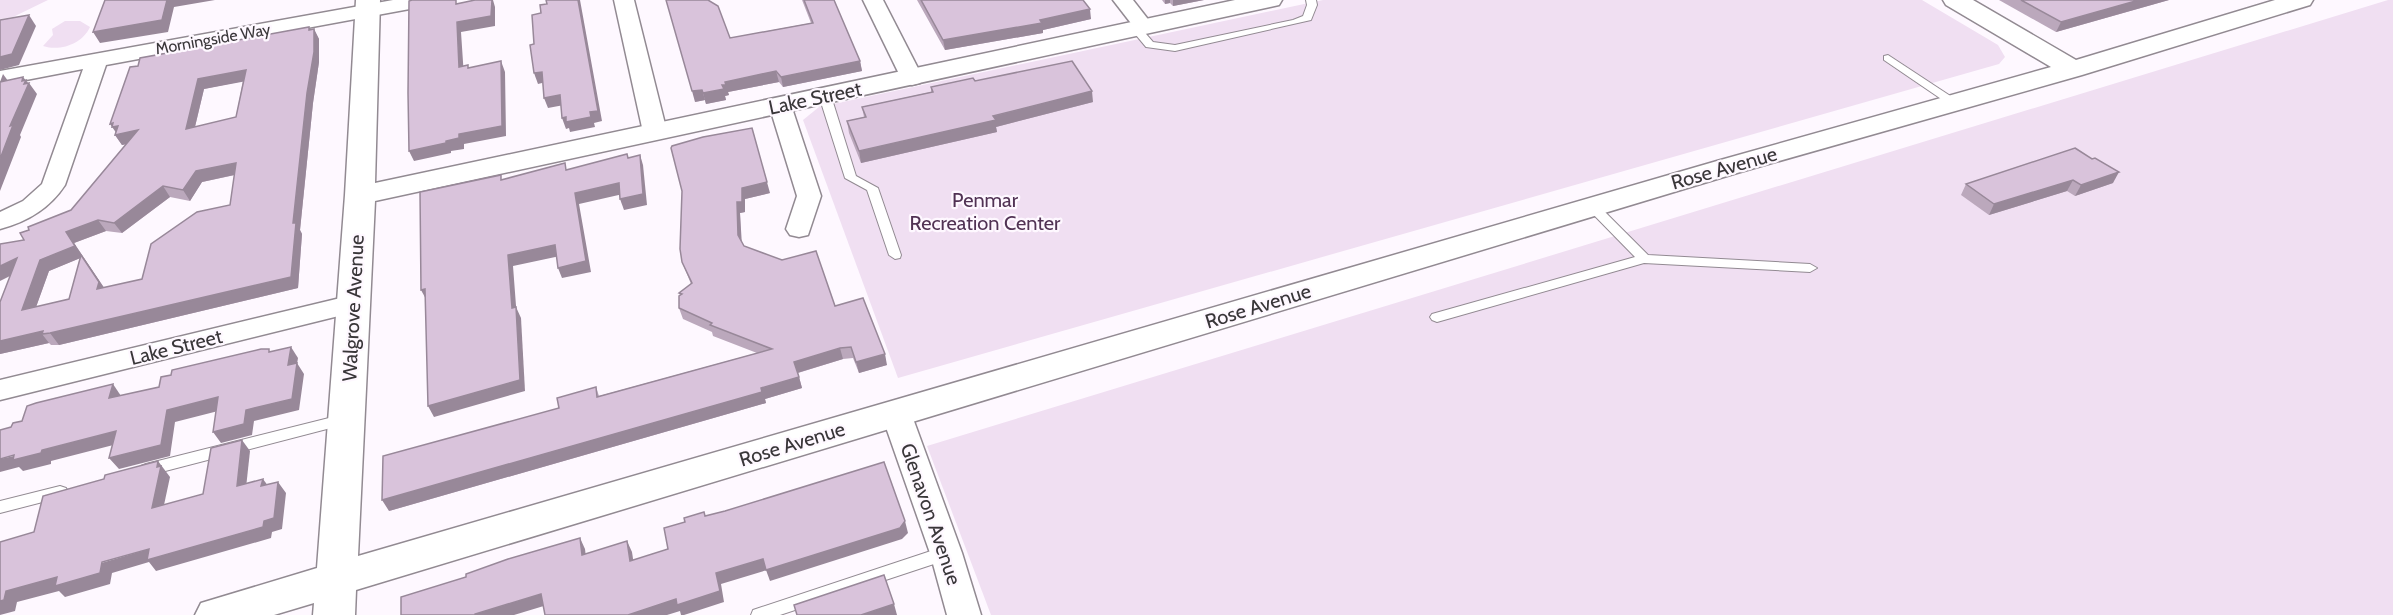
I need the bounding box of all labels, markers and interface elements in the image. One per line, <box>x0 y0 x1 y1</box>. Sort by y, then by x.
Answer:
street label: Morningside Way <box>154 20 272 58</box>
street label: Lake Street <box>766 76 864 120</box>
street label: Rose Avenue <box>1668 141 1780 195</box>
park label: Penmar Recreation Center <box>910 188 1061 235</box>
street label: Walgrove Avenue <box>337 234 369 382</box>
street label: Rose Avenue <box>1202 279 1314 333</box>
street label: Lake Street <box>127 324 225 370</box>
street label: Rose Avenue <box>736 417 848 471</box>
street label: Glenavon Avenue <box>896 440 966 588</box>

